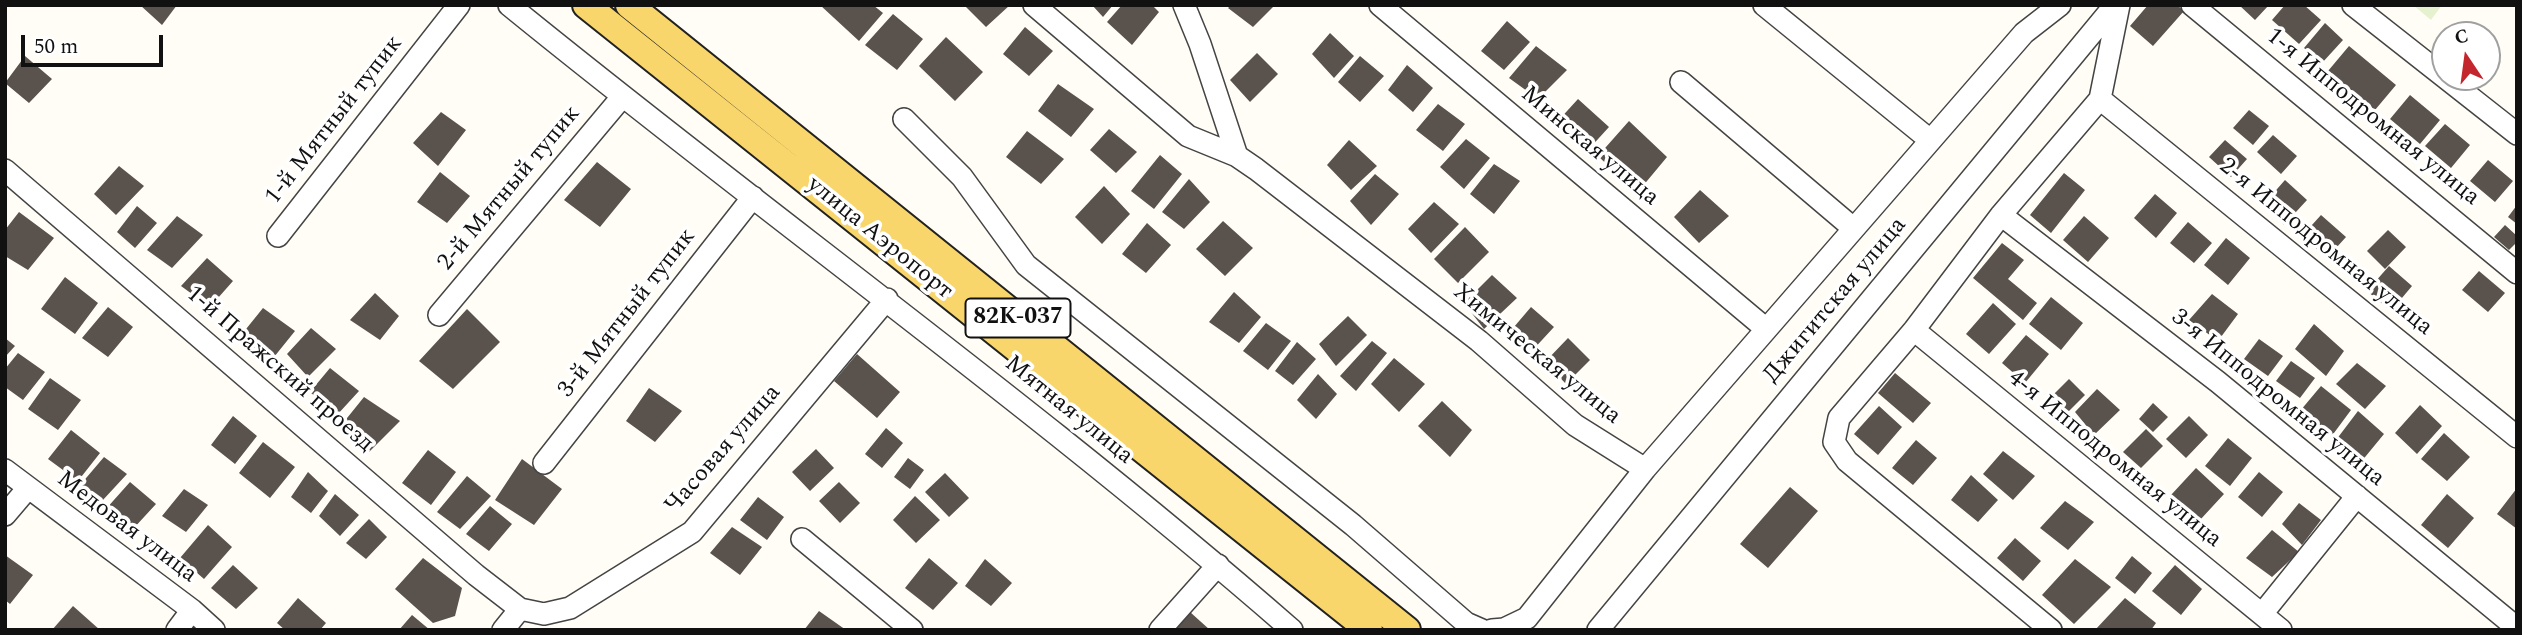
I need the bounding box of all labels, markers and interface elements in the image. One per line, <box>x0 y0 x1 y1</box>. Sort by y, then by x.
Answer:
scale bar <box>24 21 166 65</box>
north arrow <box>2431 21 2501 91</box>
text: С <box>2452 21 2471 53</box>
street label: 1-я Ипподромная улица <box>2259 23 2485 213</box>
text: 50 m <box>34 31 78 63</box>
street label: 1-й Мятный тупик <box>260 31 410 211</box>
street label: Минская улица <box>1514 81 1664 213</box>
street label: 2-й Мятный тупик <box>433 101 587 277</box>
street label: 2-я Ипподромная улица <box>2212 153 2438 343</box>
street label: улица Аэропорт <box>800 171 958 307</box>
street label: Джигитская улица <box>1758 212 1914 390</box>
street label: 3-й Мятный тупик <box>553 224 703 404</box>
street label: Химическая улица <box>1446 278 1626 432</box>
street label: 1-й Пражский проезд <box>179 281 379 459</box>
road number: 82К-037 <box>965 298 1070 338</box>
street label: 3-я Ипподромная улица <box>2164 304 2390 494</box>
street label: Мятная улица <box>998 350 1138 472</box>
street label: 4-я Ипподромная улица <box>2001 365 2227 555</box>
street label: Часовая улица <box>660 380 788 520</box>
street label: Медовая улица <box>50 466 202 590</box>

